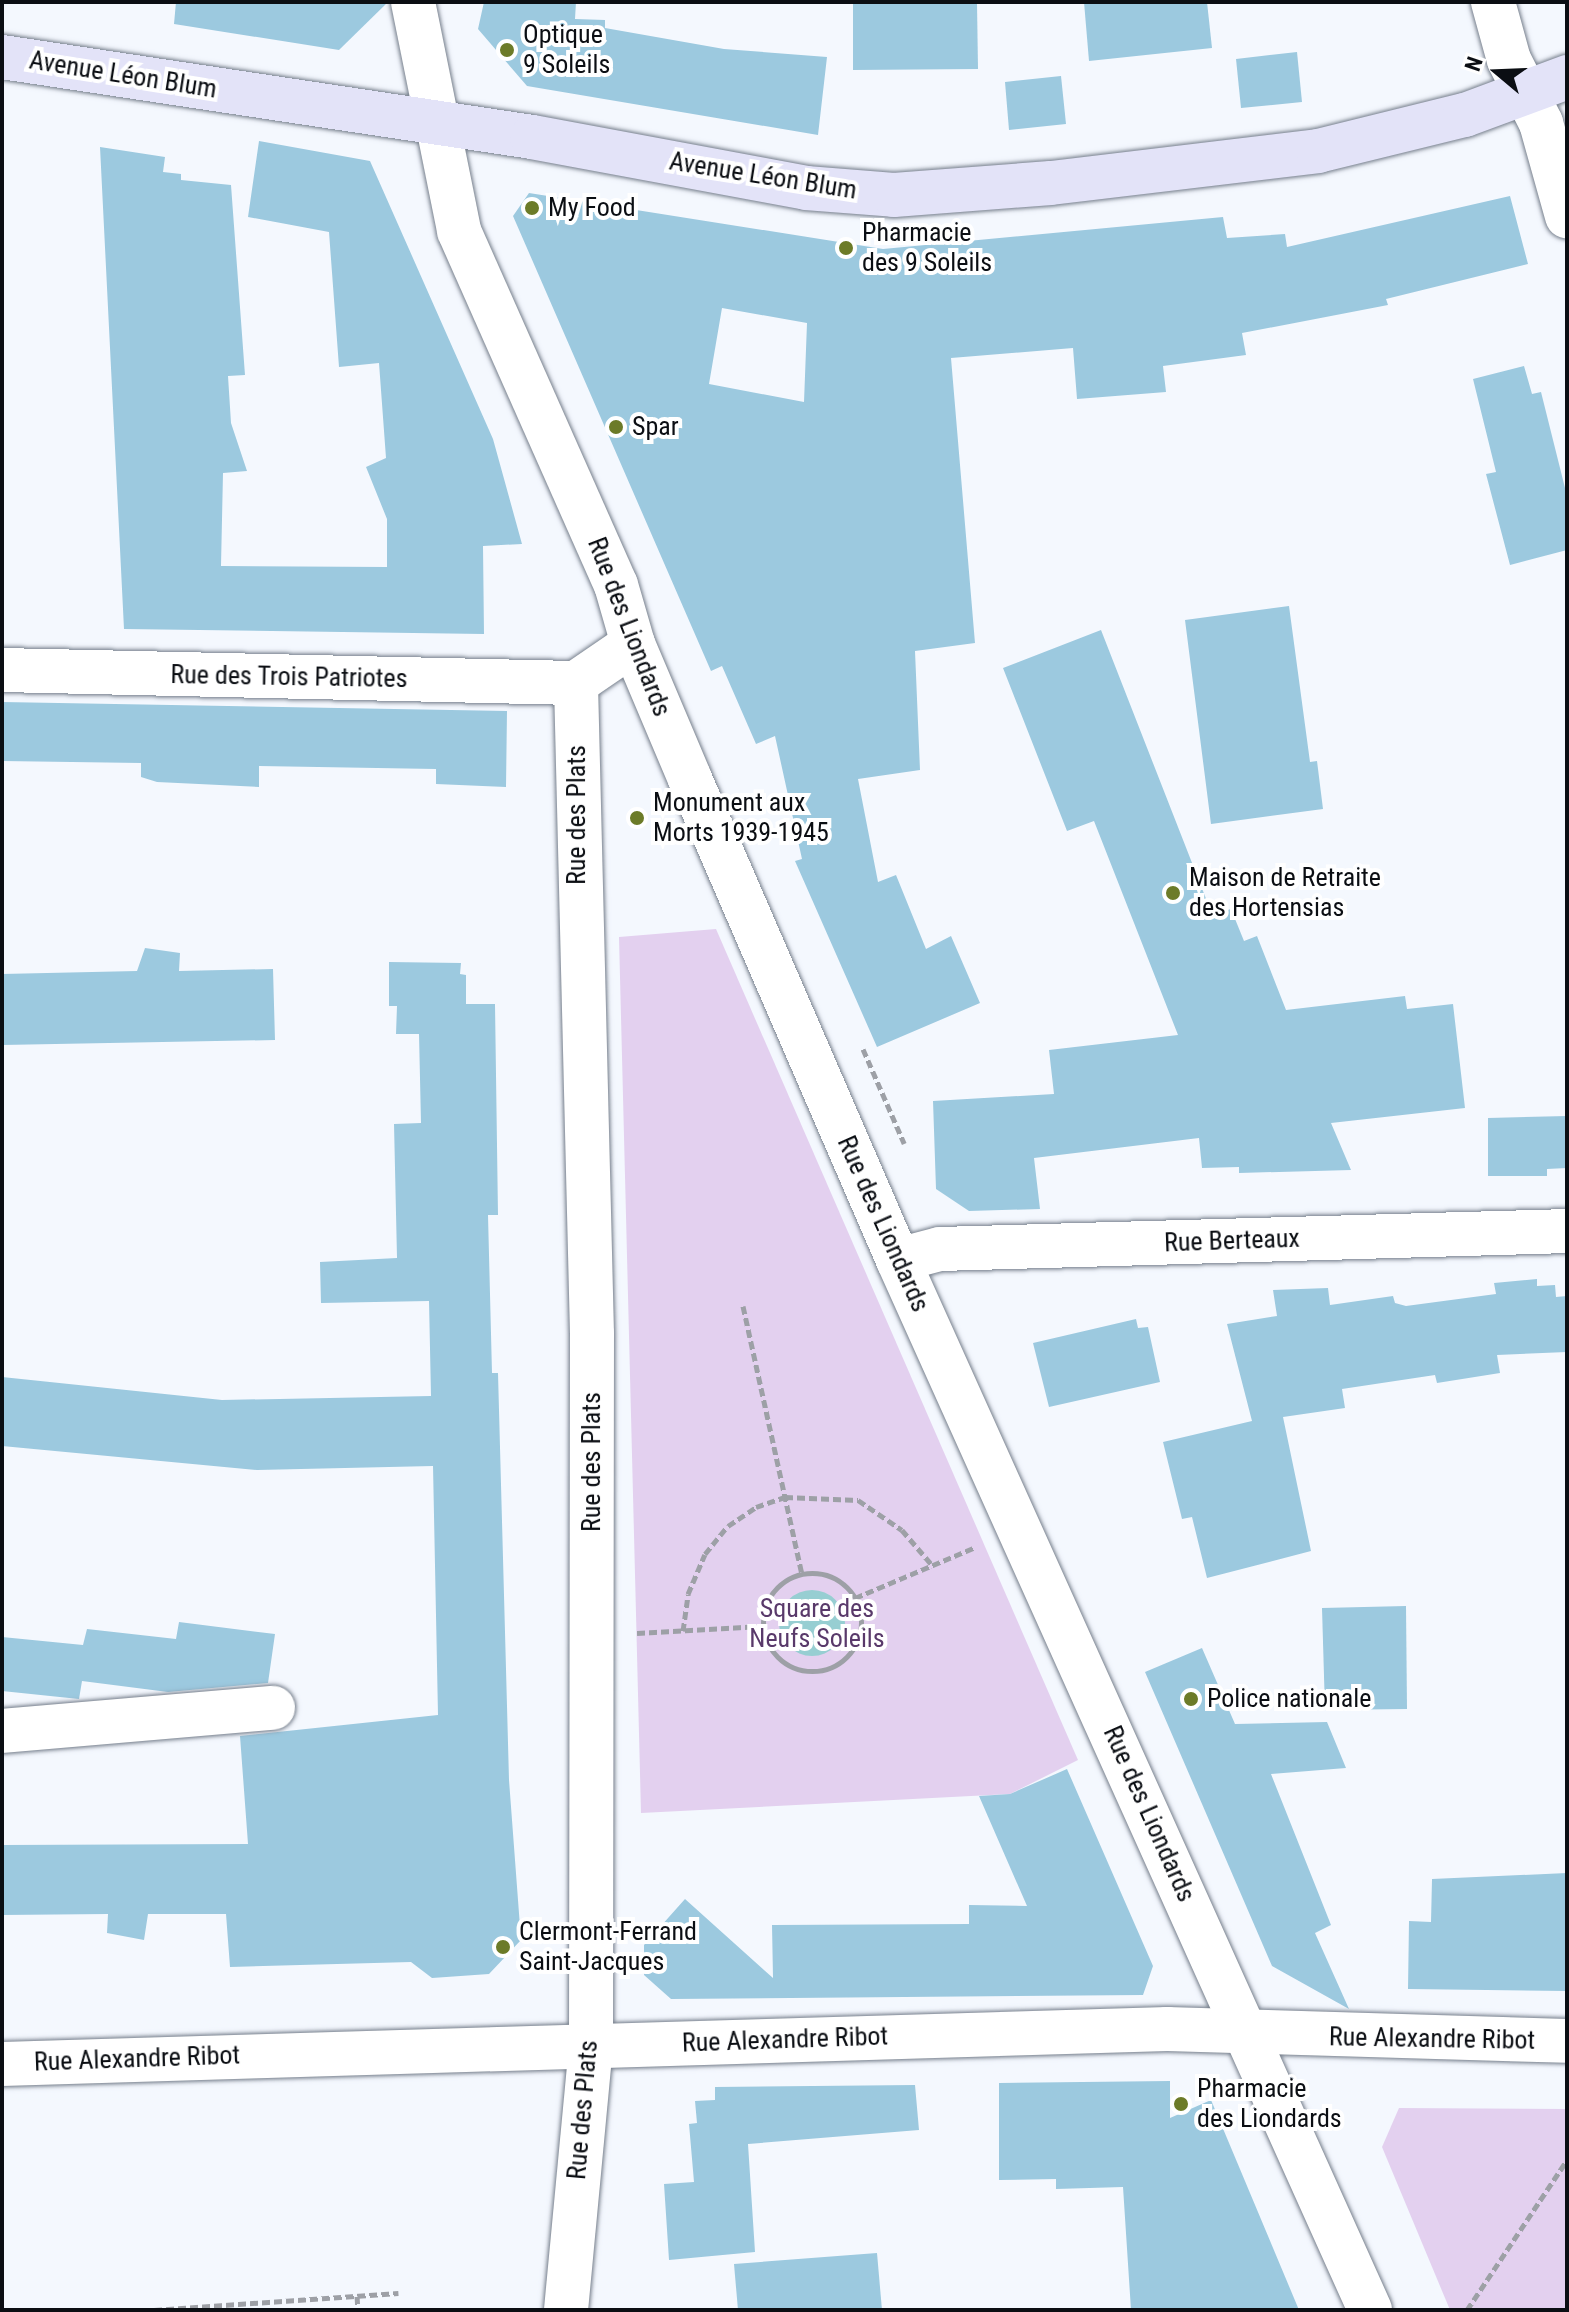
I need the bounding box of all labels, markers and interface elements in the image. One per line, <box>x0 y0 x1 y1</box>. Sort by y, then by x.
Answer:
place label: Optique 9 Soleils <box>523 19 610 80</box>
north arrow <box>1457 32 1537 112</box>
marker: Optique 9 Soleils <box>498 41 516 59</box>
street label: Avenue Léon Blum <box>27 45 219 105</box>
text: N <box>1460 54 1488 74</box>
street label: Avenue Léon Blum <box>667 146 859 206</box>
place label: My Food <box>548 192 636 224</box>
marker: My Food <box>523 199 541 217</box>
place label: Pharmacie des 9 Soleils <box>862 217 992 278</box>
marker: Pharmacie des 9 Soleils <box>837 239 855 257</box>
place label: Spar <box>632 411 679 443</box>
marker: Spar <box>607 418 625 436</box>
street label: Rue des Liondards <box>581 533 677 721</box>
street label: Rue des Trois Patriotes <box>170 659 408 695</box>
street label: Rue des Plats <box>561 745 593 885</box>
place label: Monument aux Morts 1939-1945 <box>653 787 829 848</box>
marker: Monument aux Morts 1939-1945 <box>628 809 646 827</box>
place label: Maison de Retraite des Hortensias <box>1189 862 1381 924</box>
marker: Maison de Retraite des Hortensias <box>1164 884 1182 902</box>
street label: Rue des Liondards <box>830 1131 936 1317</box>
street label: Rue Berteaux <box>1164 1223 1300 1259</box>
street label: Rue des Plats <box>576 1392 608 1532</box>
park label: Square des Neufs Soleils <box>749 1593 885 1654</box>
place label: Police nationale <box>1207 1683 1371 1715</box>
marker: Police nationale <box>1182 1690 1200 1708</box>
street label: Rue des Liondards <box>1096 1721 1202 1907</box>
place label: Clermont-Ferrand Saint-Jacques <box>519 1916 697 1978</box>
marker: Clermont-Ferrand Saint-Jacques <box>494 1938 512 1956</box>
street label: Rue Alexandre Ribot <box>681 2021 889 2059</box>
street label: Rue Alexandre Ribot <box>1329 2022 1535 2056</box>
street label: Rue des Plats <box>561 2039 605 2181</box>
street label: Rue Alexandre Ribot <box>33 2040 241 2078</box>
place label: Pharmacie des Liondards <box>1197 2073 1342 2134</box>
marker: Pharmacie des Liondards <box>1172 2095 1190 2113</box>

